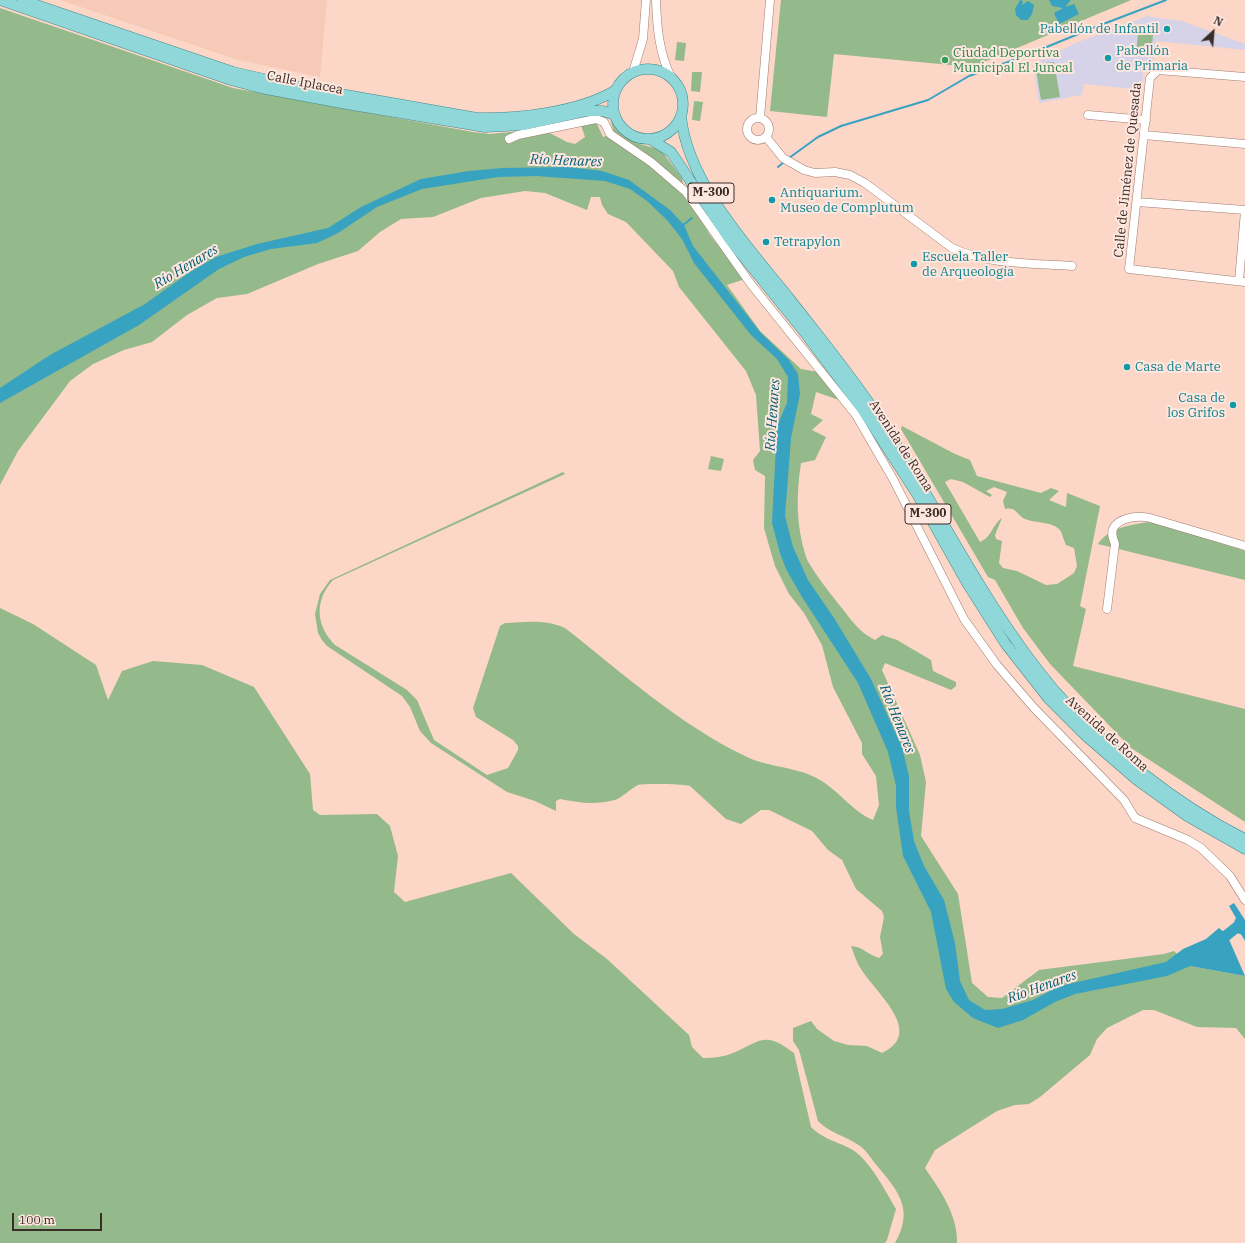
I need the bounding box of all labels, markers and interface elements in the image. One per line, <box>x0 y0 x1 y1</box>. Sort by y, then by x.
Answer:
north arrow <box>1193 12 1233 52</box>
text: N <box>1211 13 1225 29</box>
place label: Pabellón de Infantil <box>1040 21 1159 37</box>
marker: Pabellón de Infantil <box>1162 24 1172 34</box>
place label: Pabellón de Primaria <box>1116 43 1188 74</box>
place label: Ciudad Deportiva Municipal El Juncal <box>953 45 1073 76</box>
marker: Pabellón de Primaria <box>1103 53 1113 63</box>
marker: Ciudad Deportiva Municipal El Juncal <box>940 55 950 65</box>
street label: Calle Iplacea <box>266 68 344 98</box>
street label: Calle de Jiménez de Quesada <box>1111 82 1145 258</box>
water label: Río Henares <box>530 151 602 171</box>
road number: M-300 <box>688 183 734 203</box>
place label: Antiquarium. Museo de Complutum <box>780 185 914 216</box>
marker: Antiquarium. Museo de Complutum <box>767 195 777 205</box>
place label: Tetrapylon <box>774 234 841 250</box>
marker: Tetrapylon <box>761 237 771 247</box>
water label: Río Henares <box>151 241 221 293</box>
place label: Escuela Taller de Arqueología <box>922 249 1014 280</box>
marker: Escuela Taller de Arqueología <box>909 259 919 269</box>
place label: Casa de Marte <box>1135 359 1221 375</box>
marker: Casa de Marte <box>1122 362 1132 372</box>
water label: Río Henares <box>762 378 784 452</box>
place label: Casa de los Grifos <box>1167 390 1225 421</box>
street label: Avenida de Roma <box>866 397 936 495</box>
marker: Casa de los Grifos <box>1228 400 1238 410</box>
road number: M-300 <box>905 504 951 524</box>
water label: Río Henares <box>876 682 918 756</box>
street label: Avenida de Roma <box>1062 693 1152 775</box>
water label: Río Henares <box>1005 967 1079 1007</box>
scale bar <box>14 1205 104 1231</box>
text: 100 m <box>19 1212 55 1227</box>

